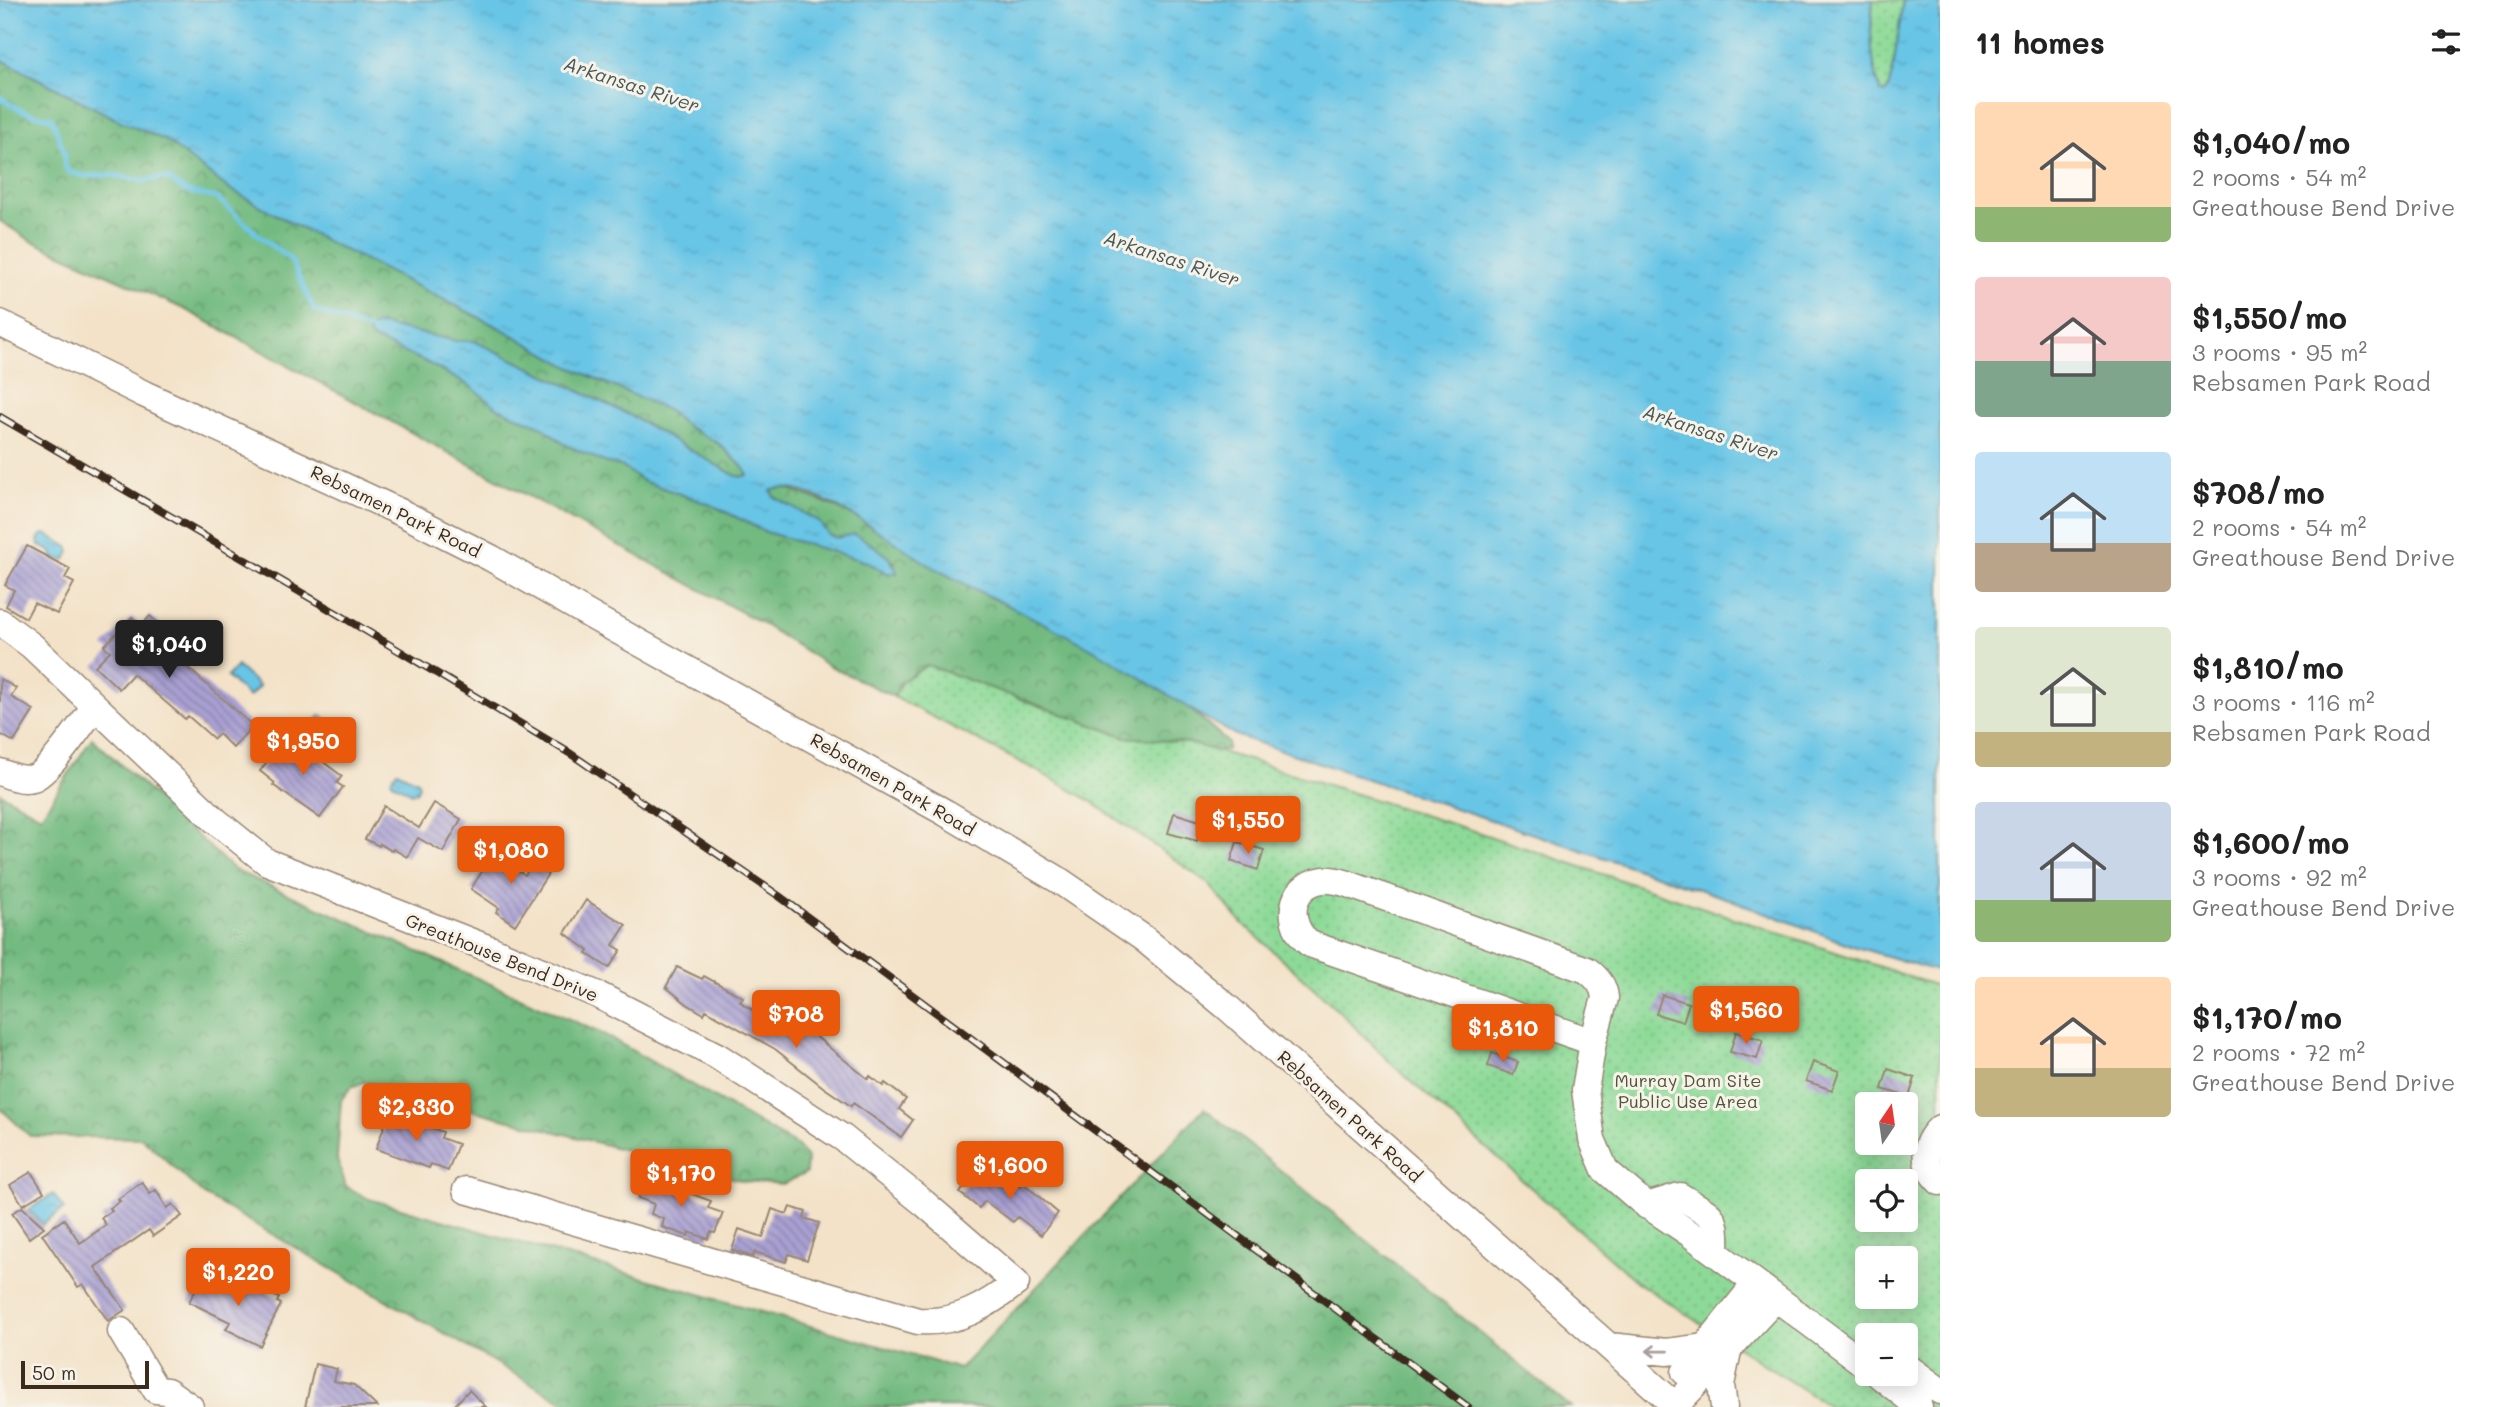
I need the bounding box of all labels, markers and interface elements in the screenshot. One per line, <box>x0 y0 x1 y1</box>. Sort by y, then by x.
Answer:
text: 11 homes <box>1975 22 2105 62</box>
icon: filters <box>2427 23 2465 61</box>
water label: Arkansas River <box>561 50 703 118</box>
text: $1,040/mo <box>2192 122 2350 162</box>
icon: home <box>2031 130 2115 214</box>
text: 2 rooms · 54 m² <box>2192 162 2367 192</box>
text: Greathouse Bend Drive <box>2192 192 2455 222</box>
water label: Arkansas River <box>1101 224 1243 292</box>
text: $1,550/mo <box>2192 297 2347 337</box>
icon: home <box>2031 305 2115 389</box>
text: 3 rooms · 95 m² <box>2192 337 2367 367</box>
text: Rebsamen Park Road <box>2192 367 2431 397</box>
water label: Arkansas River <box>1640 398 1782 466</box>
street label: Rebsamen Park Road <box>307 459 485 563</box>
text: $708/mo <box>2192 472 2325 512</box>
icon: home <box>2031 480 2115 564</box>
text: 2 rooms · 54 m² <box>2192 512 2367 542</box>
text: Greathouse Bend Drive <box>2192 542 2455 572</box>
pin: $1,040 <box>112 620 226 680</box>
text: $1,040 <box>131 628 207 658</box>
text: $1,810/mo <box>2192 647 2344 687</box>
icon: home <box>2031 655 2115 739</box>
text: 3 rooms · 116 m² <box>2192 687 2375 717</box>
text: Rebsamen Park Road <box>2192 717 2431 747</box>
pin: $1,950 <box>246 718 360 777</box>
text: $1,950 <box>266 725 340 755</box>
street label: Rebsamen Park Road <box>806 727 980 841</box>
pin: $1,550 <box>1191 796 1305 856</box>
text: $1,550 <box>1211 804 1285 834</box>
text: $1,600/mo <box>2192 822 2349 862</box>
pin: $1,080 <box>454 826 568 886</box>
icon: home <box>2031 830 2115 914</box>
text: $1,080 <box>473 834 549 864</box>
text: 3 rooms · 92 m² <box>2192 862 2367 892</box>
text: Greathouse Bend Drive <box>2192 892 2455 922</box>
street label: Greathouse Bend Drive <box>402 907 602 1007</box>
pin: $1,560 <box>1689 986 1803 1046</box>
pin: $708 <box>755 990 837 1050</box>
text: $1,560 <box>1709 994 1783 1024</box>
text: $1,170/mo <box>2192 997 2342 1037</box>
text: $708 <box>768 998 824 1028</box>
pin: $1,810 <box>1446 1004 1560 1064</box>
icon: home <box>2031 1005 2115 1089</box>
text: $1,810 <box>1468 1012 1538 1042</box>
text: 2 rooms · 72 m² <box>2192 1037 2365 1067</box>
street label: Rebsamen Park Road <box>1273 1045 1427 1187</box>
text: Greathouse Bend Drive <box>2192 1067 2455 1097</box>
park label: Murray Dam Site Public Use Area <box>1614 1068 1762 1113</box>
pin: $2,330 <box>359 1084 473 1143</box>
text: $2,330 <box>378 1091 454 1121</box>
north arrow <box>1855 1092 1918 1155</box>
map controls <box>1855 1092 1918 1386</box>
pin: $1,600 <box>953 1142 1067 1201</box>
text: $1,600 <box>973 1149 1047 1179</box>
pin: $1,170 <box>624 1150 738 1209</box>
text: $1,170 <box>646 1157 716 1187</box>
button: locate <box>1855 1169 1918 1232</box>
button: + <box>1855 1246 1918 1309</box>
pin: $1,220 <box>181 1248 295 1308</box>
text: $1,220 <box>202 1256 274 1286</box>
button: − <box>1855 1323 1918 1386</box>
one-way arrow <box>1646 1345 1669 1358</box>
scale bar <box>21 1358 149 1390</box>
text: 50 m <box>32 1360 76 1385</box>

